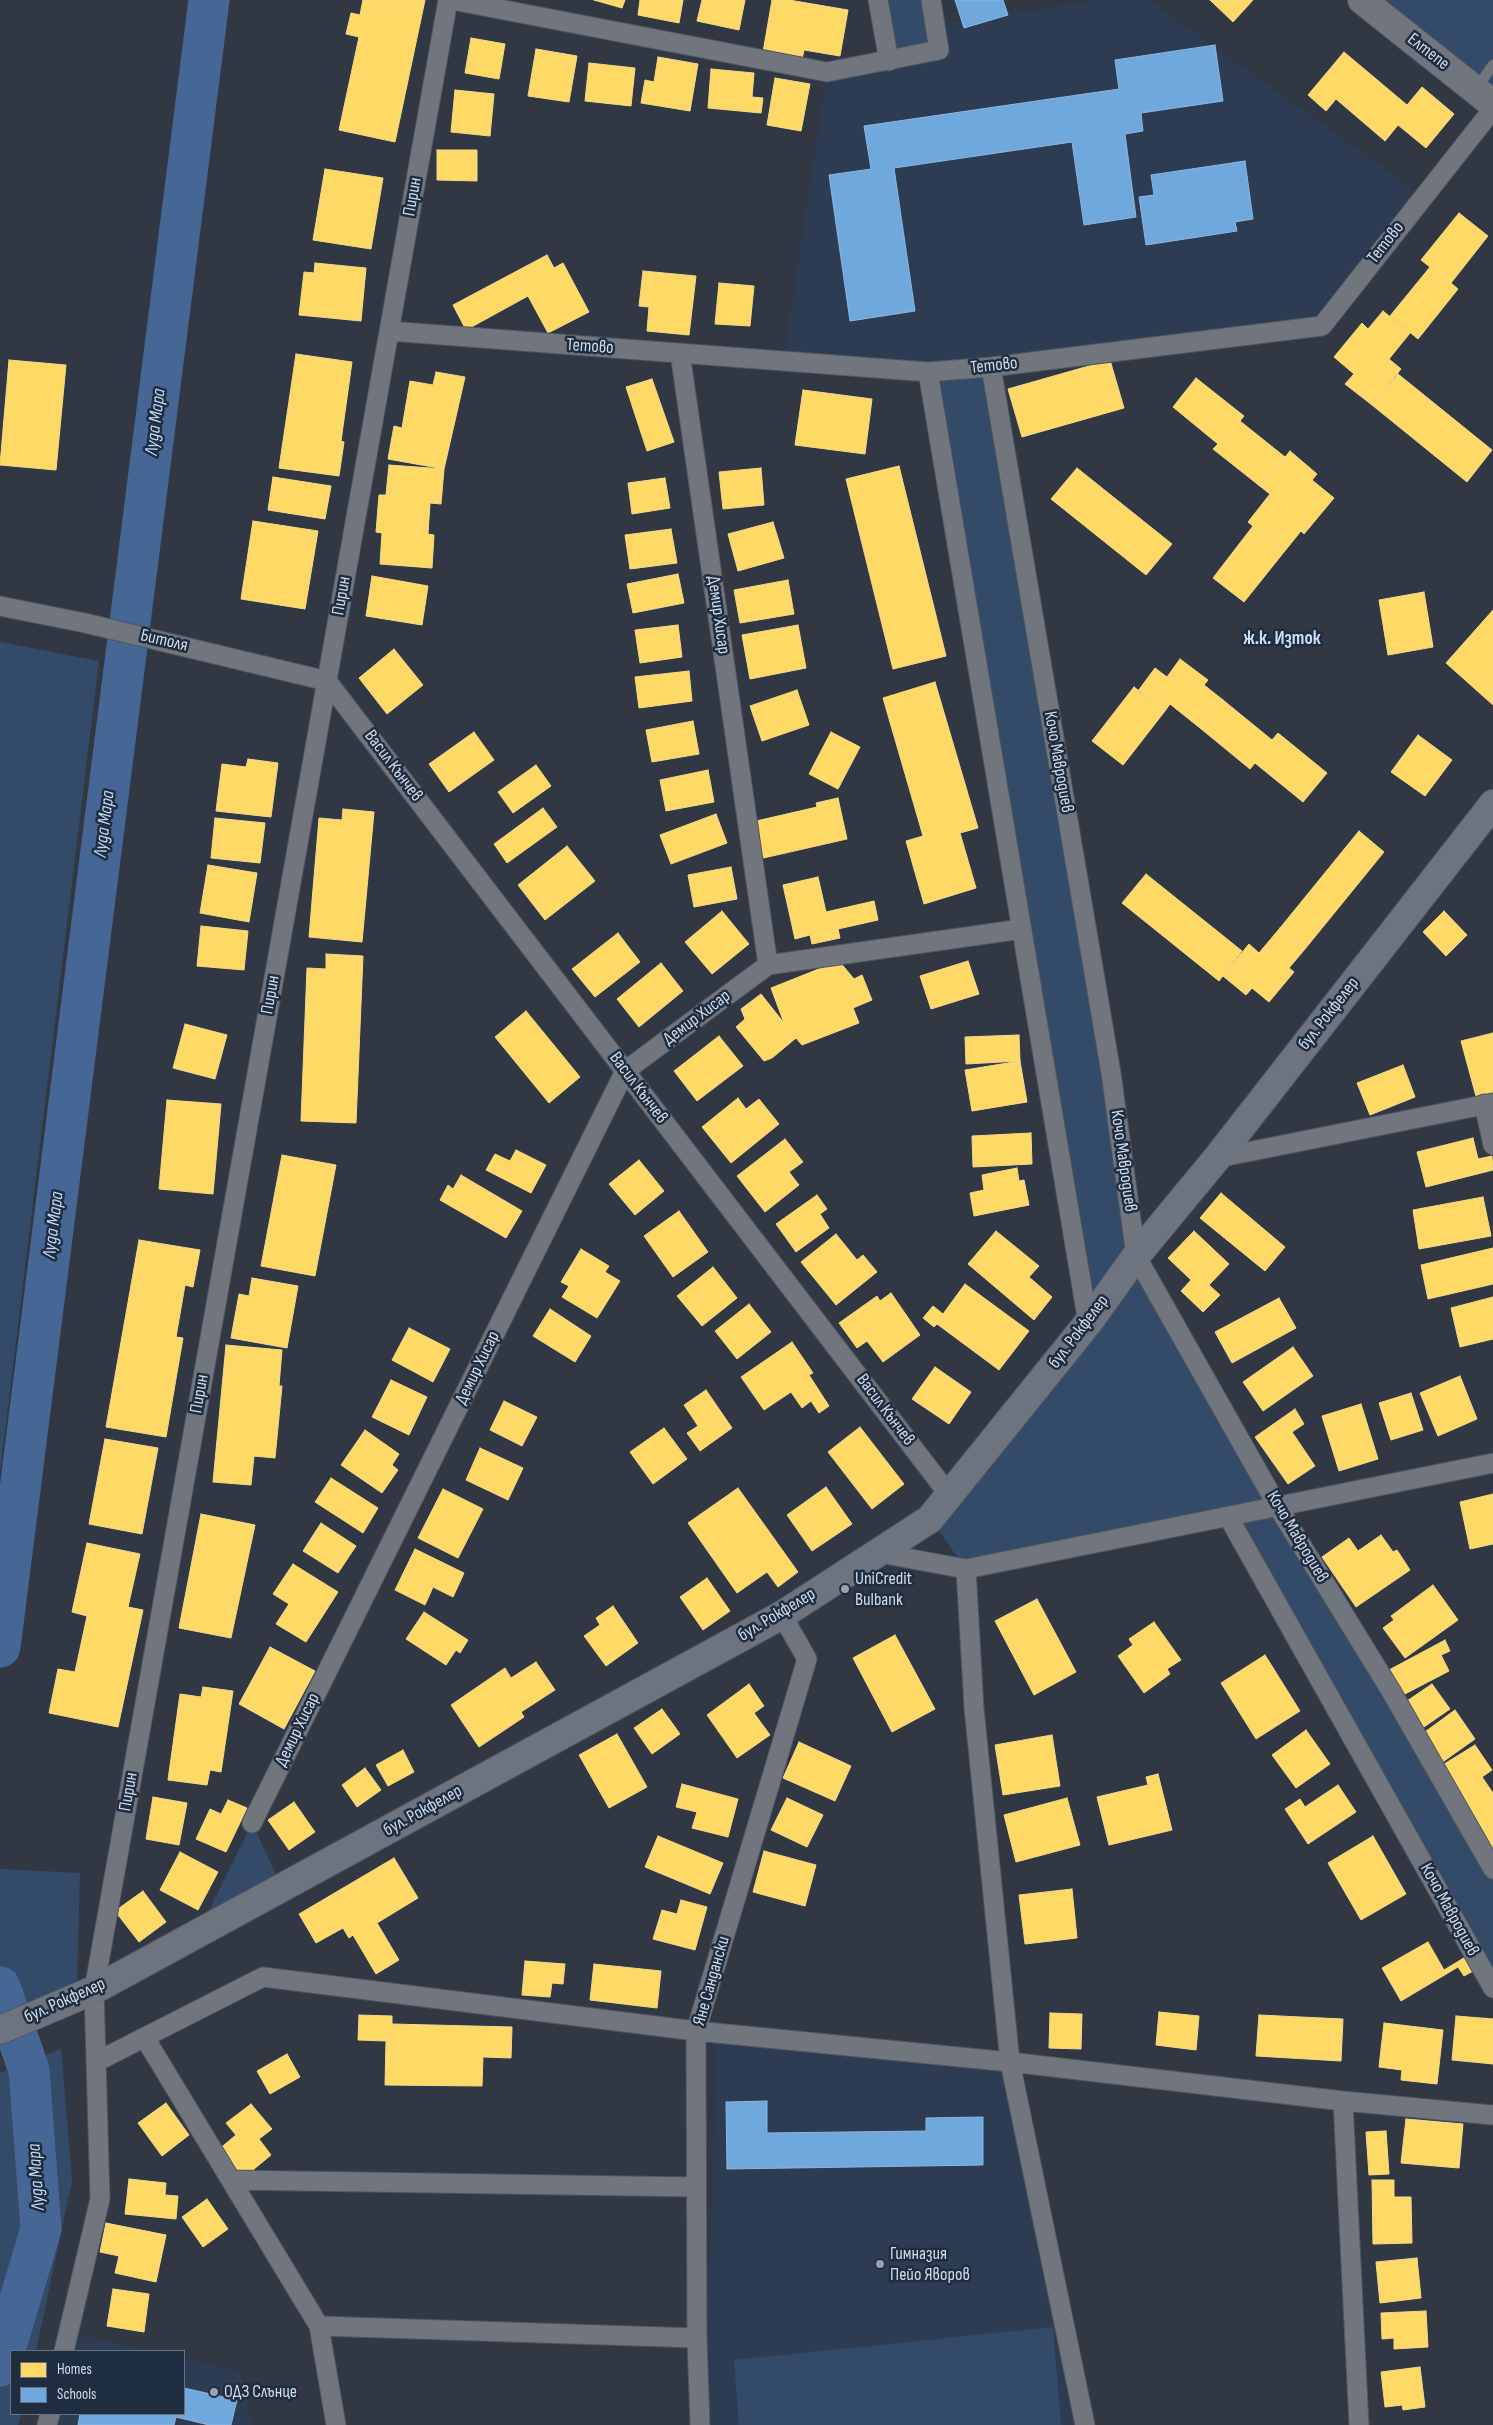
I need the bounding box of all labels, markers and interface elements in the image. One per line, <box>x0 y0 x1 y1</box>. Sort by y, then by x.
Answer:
street label: Елтепе <box>1403 29 1453 75</box>
street label: Пирин <box>399 176 427 218</box>
street label: Тетово <box>1363 218 1409 268</box>
street label: Тетово <box>566 335 614 359</box>
street label: Тетово <box>969 353 1019 379</box>
water label: Луда Мара <box>141 387 171 457</box>
street label: Демир Хисар <box>702 574 734 656</box>
street label: Пирин <box>328 575 356 617</box>
street label: Битоля <box>138 625 190 657</box>
district label: ж.к. Изток <box>1243 628 1321 650</box>
street label: Кочо Мавродиев <box>1038 710 1078 814</box>
street label: Васил Кънчев <box>359 726 427 806</box>
water label: Луда Мара <box>90 789 120 859</box>
street label: бул. Рокфелер <box>1294 973 1364 1055</box>
street label: Пирин <box>257 974 285 1016</box>
street label: Демир Хисар <box>659 986 735 1050</box>
street label: Васил Кънчев <box>604 1048 672 1128</box>
street label: Кочо Мавродиев <box>1105 1109 1141 1213</box>
water label: Луда Мара <box>39 1190 69 1260</box>
street label: бул. Рокфелер <box>1044 1291 1114 1373</box>
street label: Демир Хисар <box>451 1328 505 1408</box>
street label: Васил Кънчев <box>851 1370 919 1450</box>
street label: Пирин <box>186 1373 214 1415</box>
street label: Кочо Мавродиев <box>1261 1487 1333 1587</box>
place label: UniCredit Bulbank <box>855 1568 912 1610</box>
street label: бул. Рокфелер <box>734 1583 820 1647</box>
marker: UniCredit Bulbank <box>839 1583 851 1595</box>
street label: Демир Хисар <box>271 1690 325 1770</box>
street label: Пирин <box>115 1771 143 1813</box>
street label: бул. Рокфелер <box>380 1781 466 1841</box>
street label: Кочо Мавродиев <box>1415 1860 1483 1960</box>
street label: Яне Сандански <box>689 1934 735 2028</box>
street label: бул. Рокфелер <box>21 1974 109 2028</box>
water label: Луда Мара <box>23 2143 51 2211</box>
place label: Гимназия Пейо Яворов <box>890 2243 970 2286</box>
marker: Гимназия Пейо Яворов <box>874 2258 886 2270</box>
legend <box>10 2350 185 2415</box>
text: Homes <box>57 2360 92 2379</box>
place label: ОДЗ Слънце <box>224 2381 297 2403</box>
text: Schools <box>57 2385 96 2404</box>
marker: ОДЗ Слънце <box>208 2386 220 2398</box>

